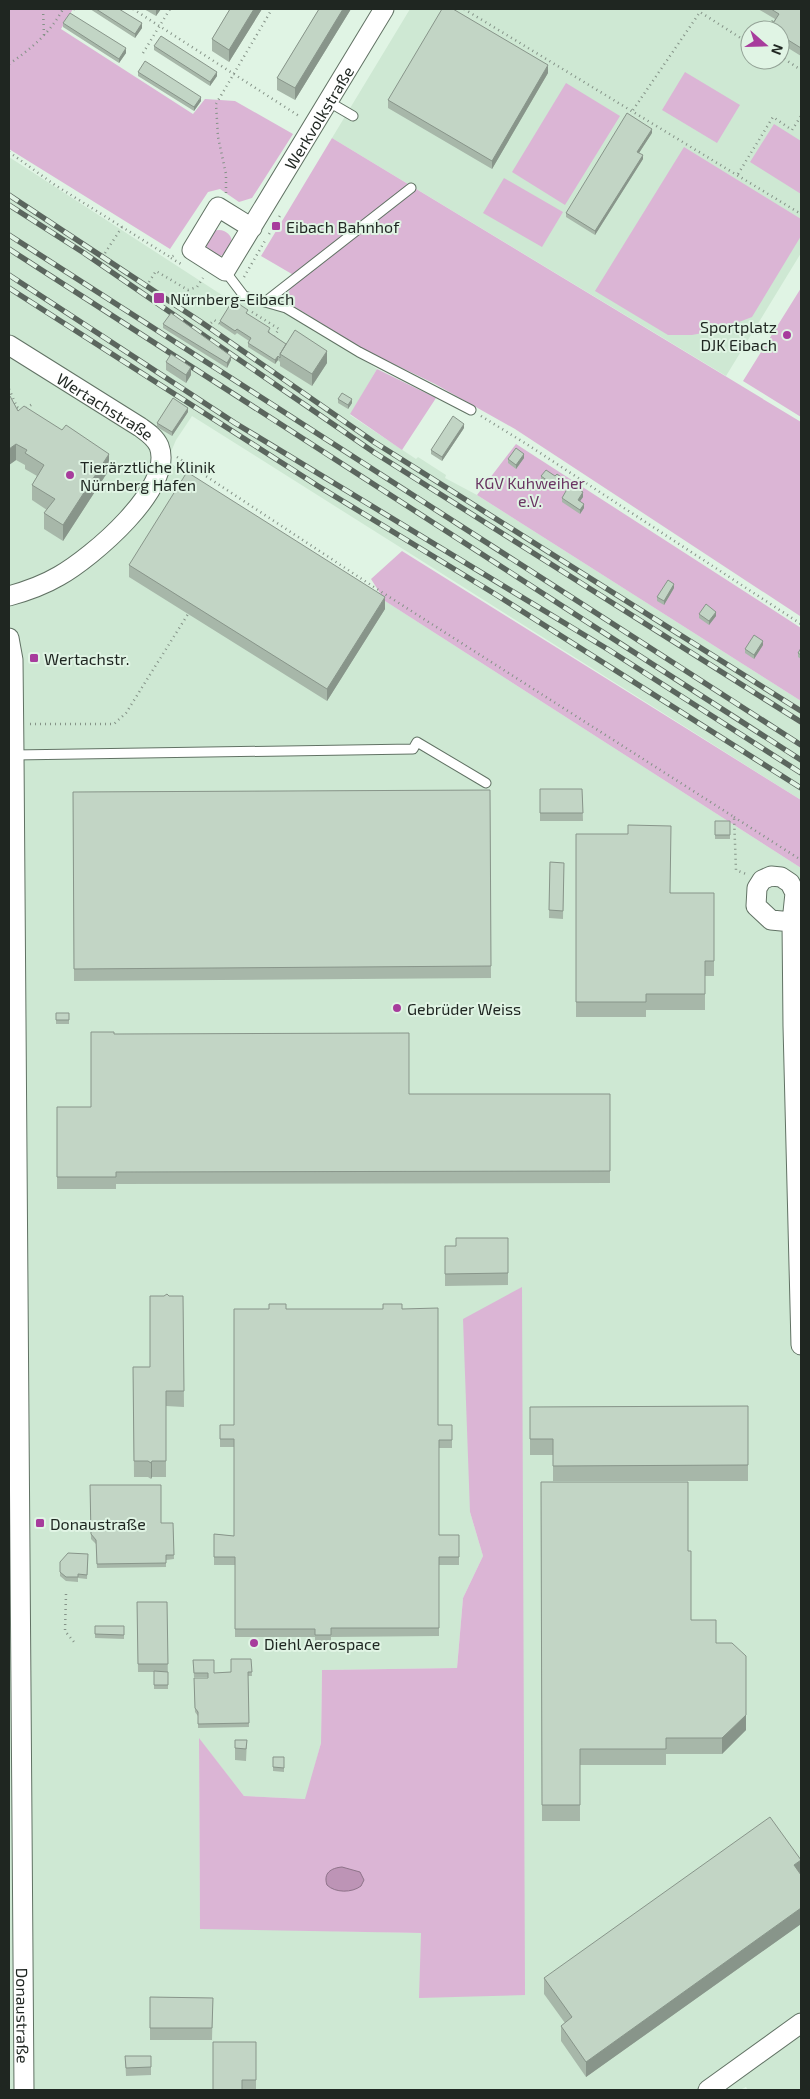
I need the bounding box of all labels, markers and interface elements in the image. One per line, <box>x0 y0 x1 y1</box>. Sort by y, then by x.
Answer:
north arrow <box>740 20 790 70</box>
text: N <box>768 42 787 57</box>
street label: Werkvolkstraße <box>280 62 357 172</box>
place label: Eibach Bahnhof <box>286 217 400 236</box>
marker: Eibach Bahnhof <box>270 220 282 232</box>
place label: Nürnberg-Eibach <box>170 289 294 308</box>
marker: Nürnberg-Eibach <box>152 291 166 305</box>
place label: Sportplatz DJK Eibach <box>700 317 777 354</box>
marker: Sportplatz DJK Eibach <box>781 329 793 341</box>
street label: Wertachstraße <box>54 368 158 443</box>
place label: Tierärztliche Klinik Nürnberg Hafen <box>80 457 215 494</box>
marker: Tierärztliche Klinik Nürnberg Hafen <box>64 469 76 481</box>
park label: KGV Kuhweiher e.V. <box>475 473 586 510</box>
place label: Wertachstr. <box>44 649 129 668</box>
marker: Wertachstr. <box>28 652 40 664</box>
place label: Gebrüder Weiss <box>407 999 521 1018</box>
marker: Gebrüder Weiss <box>391 1002 403 1014</box>
place label: Donaustraße <box>50 1514 146 1533</box>
marker: Donaustraße <box>34 1517 46 1529</box>
place label: Diehl Aerospace <box>264 1634 380 1653</box>
marker: Diehl Aerospace <box>248 1637 260 1649</box>
street label: Donaustraße <box>14 1968 33 2064</box>

